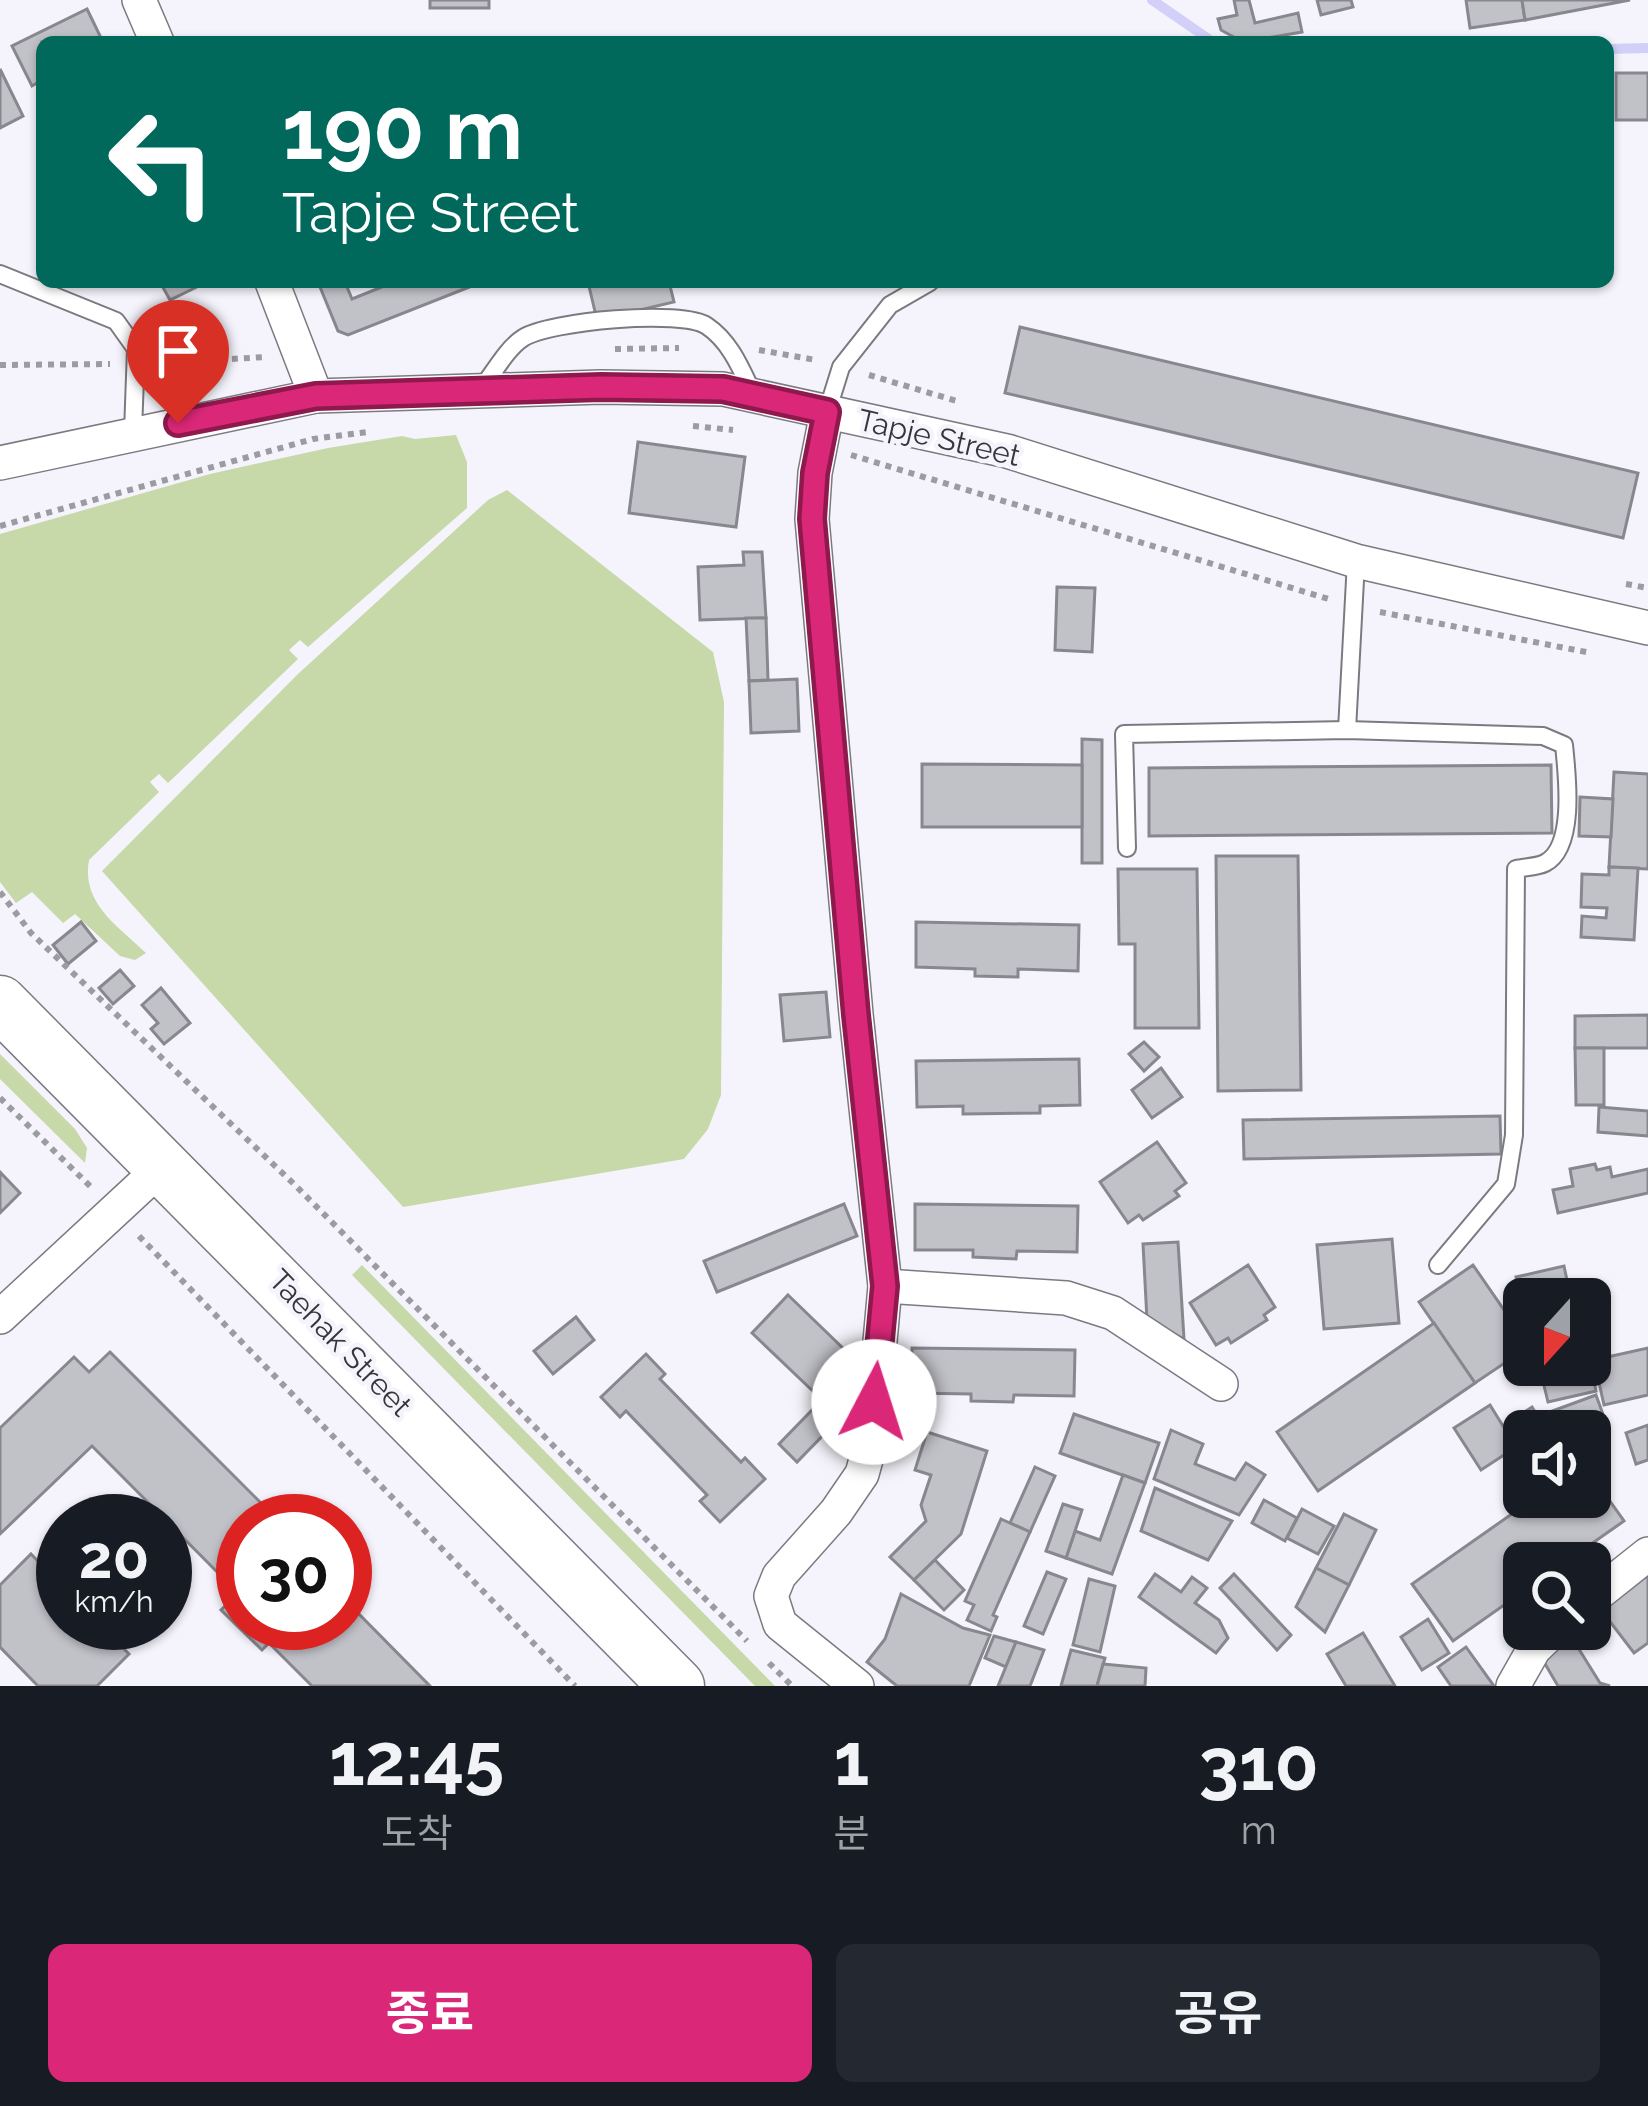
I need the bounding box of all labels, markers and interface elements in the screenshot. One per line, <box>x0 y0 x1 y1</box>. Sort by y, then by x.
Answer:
text: 190 m <box>282 80 523 179</box>
icon: left <box>84 84 240 240</box>
text: Tapje Street <box>282 181 579 245</box>
pin <box>127 300 229 423</box>
icon: arrive <box>145 318 211 384</box>
street label: Tapje Street <box>855 402 1024 473</box>
street label: Taehak Street <box>262 1262 419 1423</box>
north arrow <box>1503 1278 1611 1386</box>
map controls <box>1503 1278 1611 1650</box>
position arrow <box>811 1339 937 1465</box>
button: sound <box>1503 1410 1611 1518</box>
speed limit sign: 30 <box>216 1494 372 1650</box>
text: 20 <box>79 1522 149 1592</box>
button: search <box>1503 1542 1611 1650</box>
text: km/h <box>74 1584 154 1619</box>
text: 12:45 <box>329 1717 504 1802</box>
text: 1 <box>834 1717 869 1802</box>
text: 310 <box>1199 1722 1319 1807</box>
text: m <box>1241 1807 1277 1853</box>
text: 도착 <box>381 1810 453 1856</box>
text: 분 <box>834 1810 869 1856</box>
button: 종료 <box>48 1944 812 2082</box>
button: 공유 <box>836 1944 1600 2082</box>

